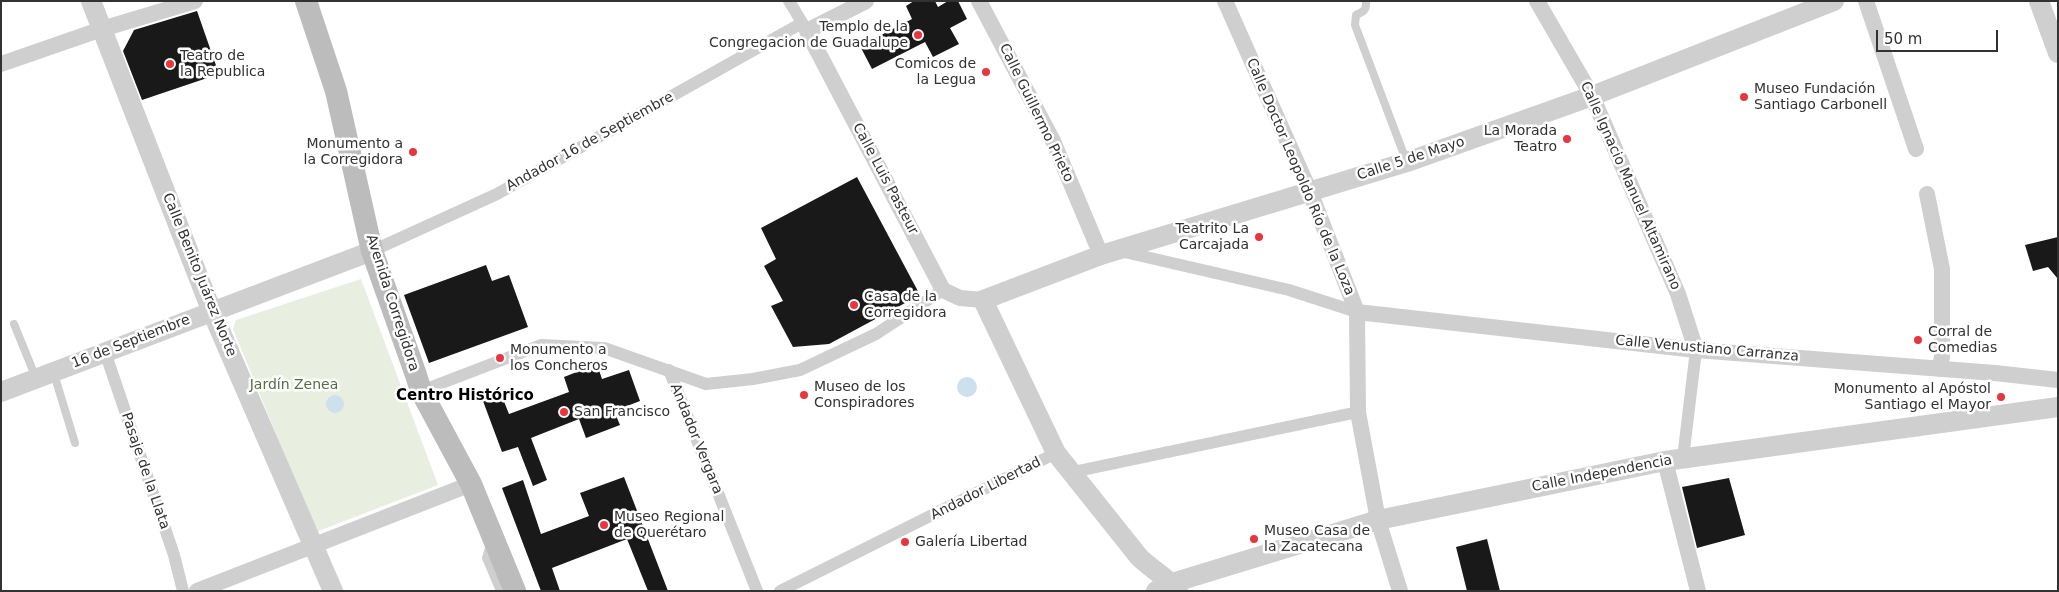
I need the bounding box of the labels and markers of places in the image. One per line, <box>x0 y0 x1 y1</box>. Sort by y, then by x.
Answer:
place label: Templo de la Congregacion de Guadalupe <box>709 19 908 52</box>
marker: Templo de la Congregacion de Guadalupe <box>912 29 924 41</box>
place label: Teatro de la Republica <box>180 48 265 80</box>
place label: Comicos de la Legua <box>895 56 976 88</box>
marker: Teatro de la Republica <box>164 58 176 70</box>
marker: Comicos de la Legua <box>980 66 992 78</box>
place label: Museo Fundación Santiago Carbonell <box>1754 81 1887 114</box>
marker: Museo Fundación Santiago Carbonell <box>1738 91 1750 103</box>
place label: La Morada Teatro <box>1484 123 1557 156</box>
marker: La Morada Teatro <box>1561 133 1573 145</box>
place label: Monumento a la Corregidora <box>304 136 403 168</box>
marker: Monumento a la Corregidora <box>407 146 419 158</box>
place label: Teatrito La Carcajada <box>1176 221 1249 253</box>
marker: Teatrito La Carcajada <box>1253 231 1265 243</box>
place label: Casa de la Corregidora <box>864 289 946 322</box>
marker: Casa de la Corregidora <box>848 299 860 311</box>
place label: Corral de Comedias <box>1928 324 1997 357</box>
marker: Corral de Comedias <box>1912 334 1924 346</box>
place label: Monumento a los Concheros <box>510 342 608 374</box>
marker: Monumento a los Concheros <box>494 352 506 364</box>
place label: Museo de los Conspiradores <box>814 379 914 412</box>
place label: Monumento al Apóstol Santiago el Mayor <box>1834 381 1991 414</box>
marker: Museo de los Conspiradores <box>798 389 810 401</box>
marker: Monumento al Apóstol Santiago el Mayor <box>1995 391 2007 403</box>
place label: San Francisco <box>574 404 670 420</box>
marker: San Francisco <box>558 406 570 418</box>
place label: Museo Regional de Querétaro <box>614 509 724 542</box>
marker: Museo Regional de Querétaro <box>598 519 610 531</box>
place label: Museo Casa de la Zacatecana <box>1264 523 1370 556</box>
marker: Museo Casa de la Zacatecana <box>1248 533 1260 545</box>
place label: Galería Libertad <box>915 534 1028 550</box>
marker: Galería Libertad <box>899 536 911 548</box>

